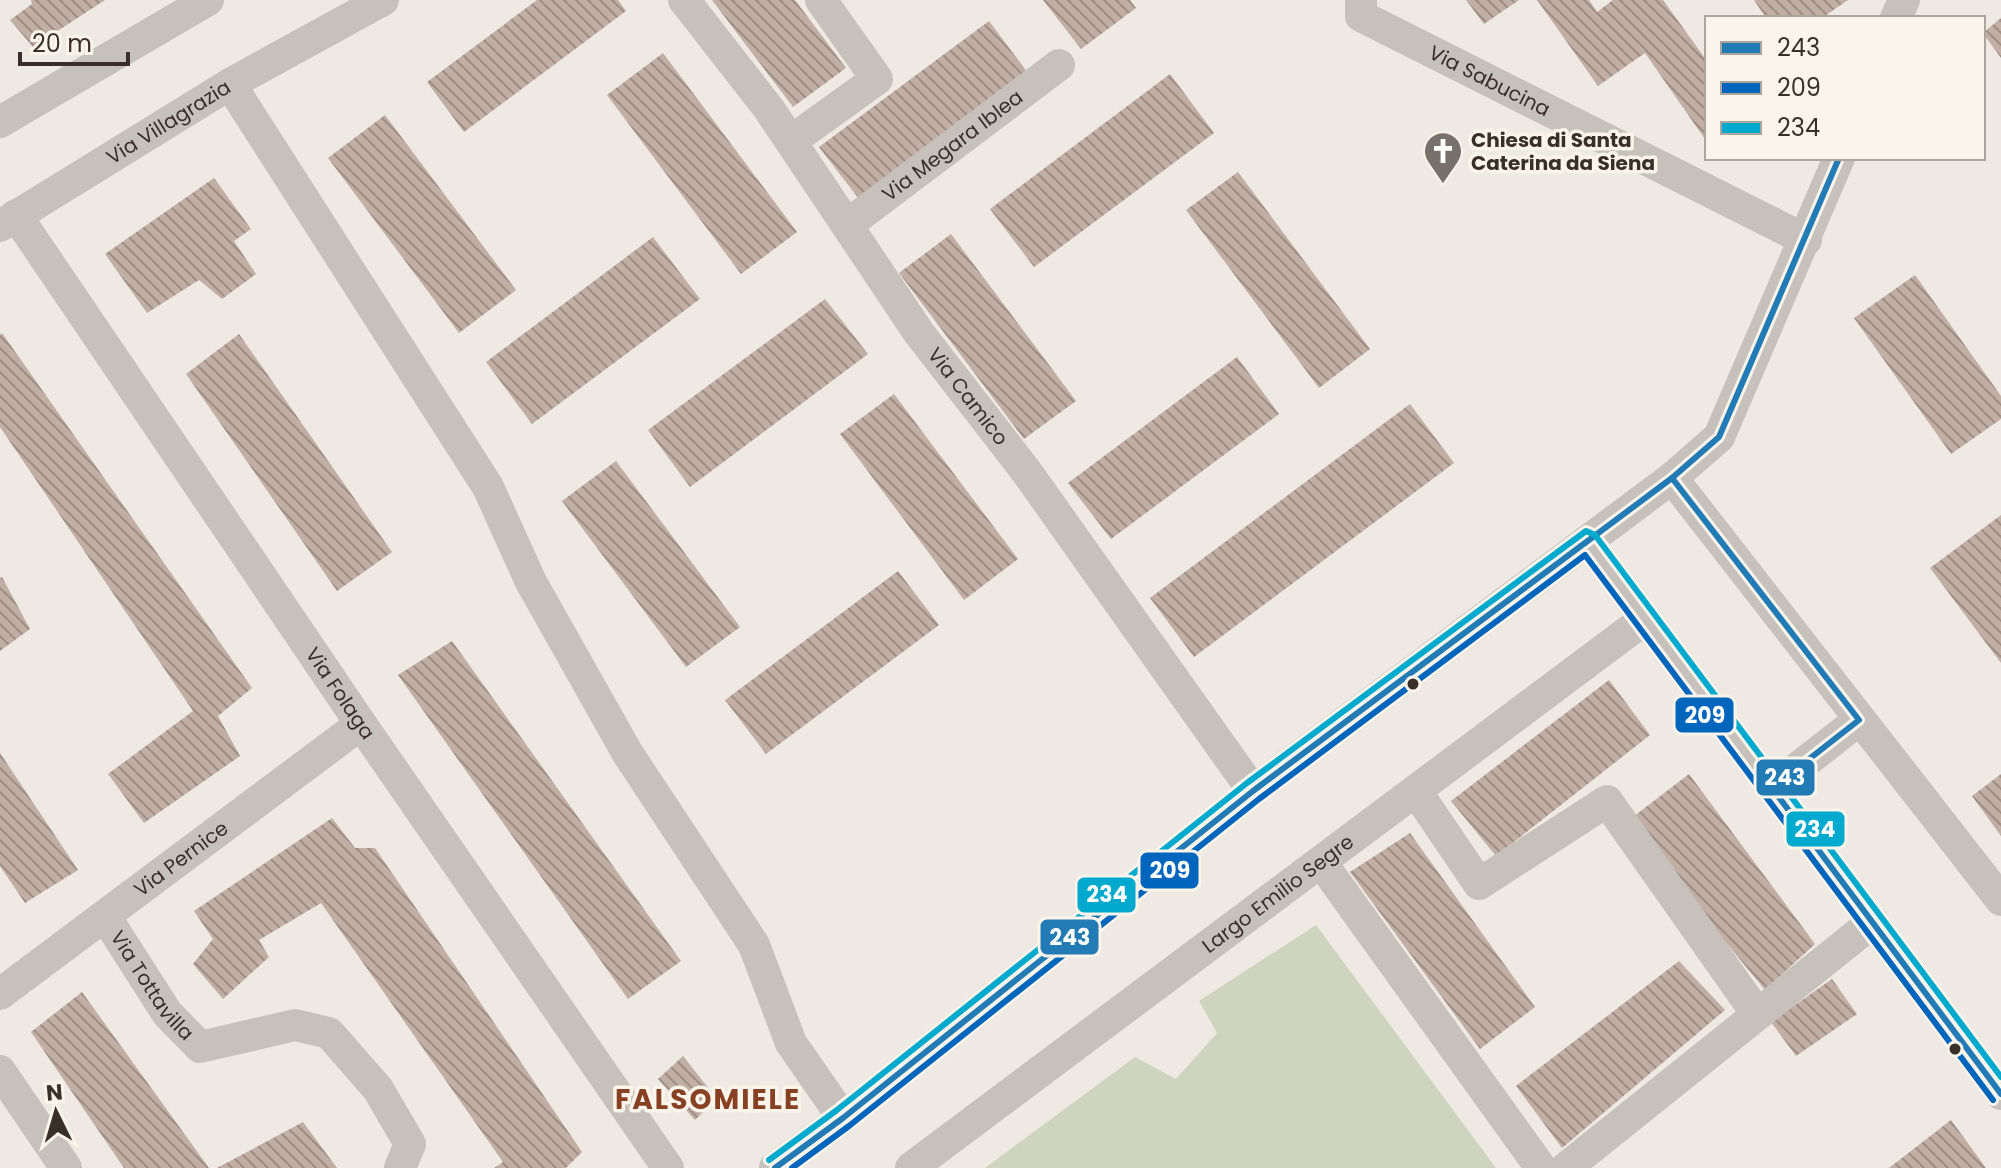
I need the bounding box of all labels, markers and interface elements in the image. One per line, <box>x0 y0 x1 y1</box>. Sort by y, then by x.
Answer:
scale bar <box>20 16 128 66</box>
legend <box>1705 16 1985 160</box>
text: 20 m <box>32 27 92 60</box>
text: 243 <box>1777 31 1820 64</box>
street label: Via Sabucina <box>1424 38 1555 123</box>
text: 209 <box>1777 71 1821 104</box>
street label: Via Villagrazia <box>101 73 236 171</box>
street label: Via Megara Iblea <box>876 83 1029 208</box>
text: 234 <box>1777 111 1820 144</box>
place label: Chiesa di Santa Caterina da Siena <box>1471 126 1655 177</box>
church icon: Chiesa di Santa Caterina da Siena <box>1422 130 1464 185</box>
street label: Via Camico <box>921 342 1015 451</box>
street label: Via Folaga <box>299 642 382 745</box>
unlabelled marker <box>1405 676 1421 692</box>
line badge: 209 <box>1674 696 1735 734</box>
text: 209 <box>1685 700 1725 731</box>
line badge: 243 <box>1755 758 1816 797</box>
text: 243 <box>1765 762 1805 793</box>
line badge: 234 <box>1785 810 1846 848</box>
street label: Via Pernice <box>128 814 234 903</box>
text: 234 <box>1795 814 1835 845</box>
street label: Largo Emilio Segre <box>1196 828 1359 960</box>
line badge: 209 <box>1139 851 1200 890</box>
text: 209 <box>1150 855 1190 886</box>
line badge: 234 <box>1076 876 1137 914</box>
text: 234 <box>1087 879 1127 910</box>
line badge: 243 <box>1039 918 1100 956</box>
text: 243 <box>1050 922 1090 953</box>
street label: Via Tottavilla <box>104 925 200 1047</box>
unlabelled marker <box>1947 1041 1963 1057</box>
north arrow <box>16 1072 96 1152</box>
text: N <box>45 1076 64 1109</box>
district label: FALSOMIELE <box>615 1080 801 1119</box>

